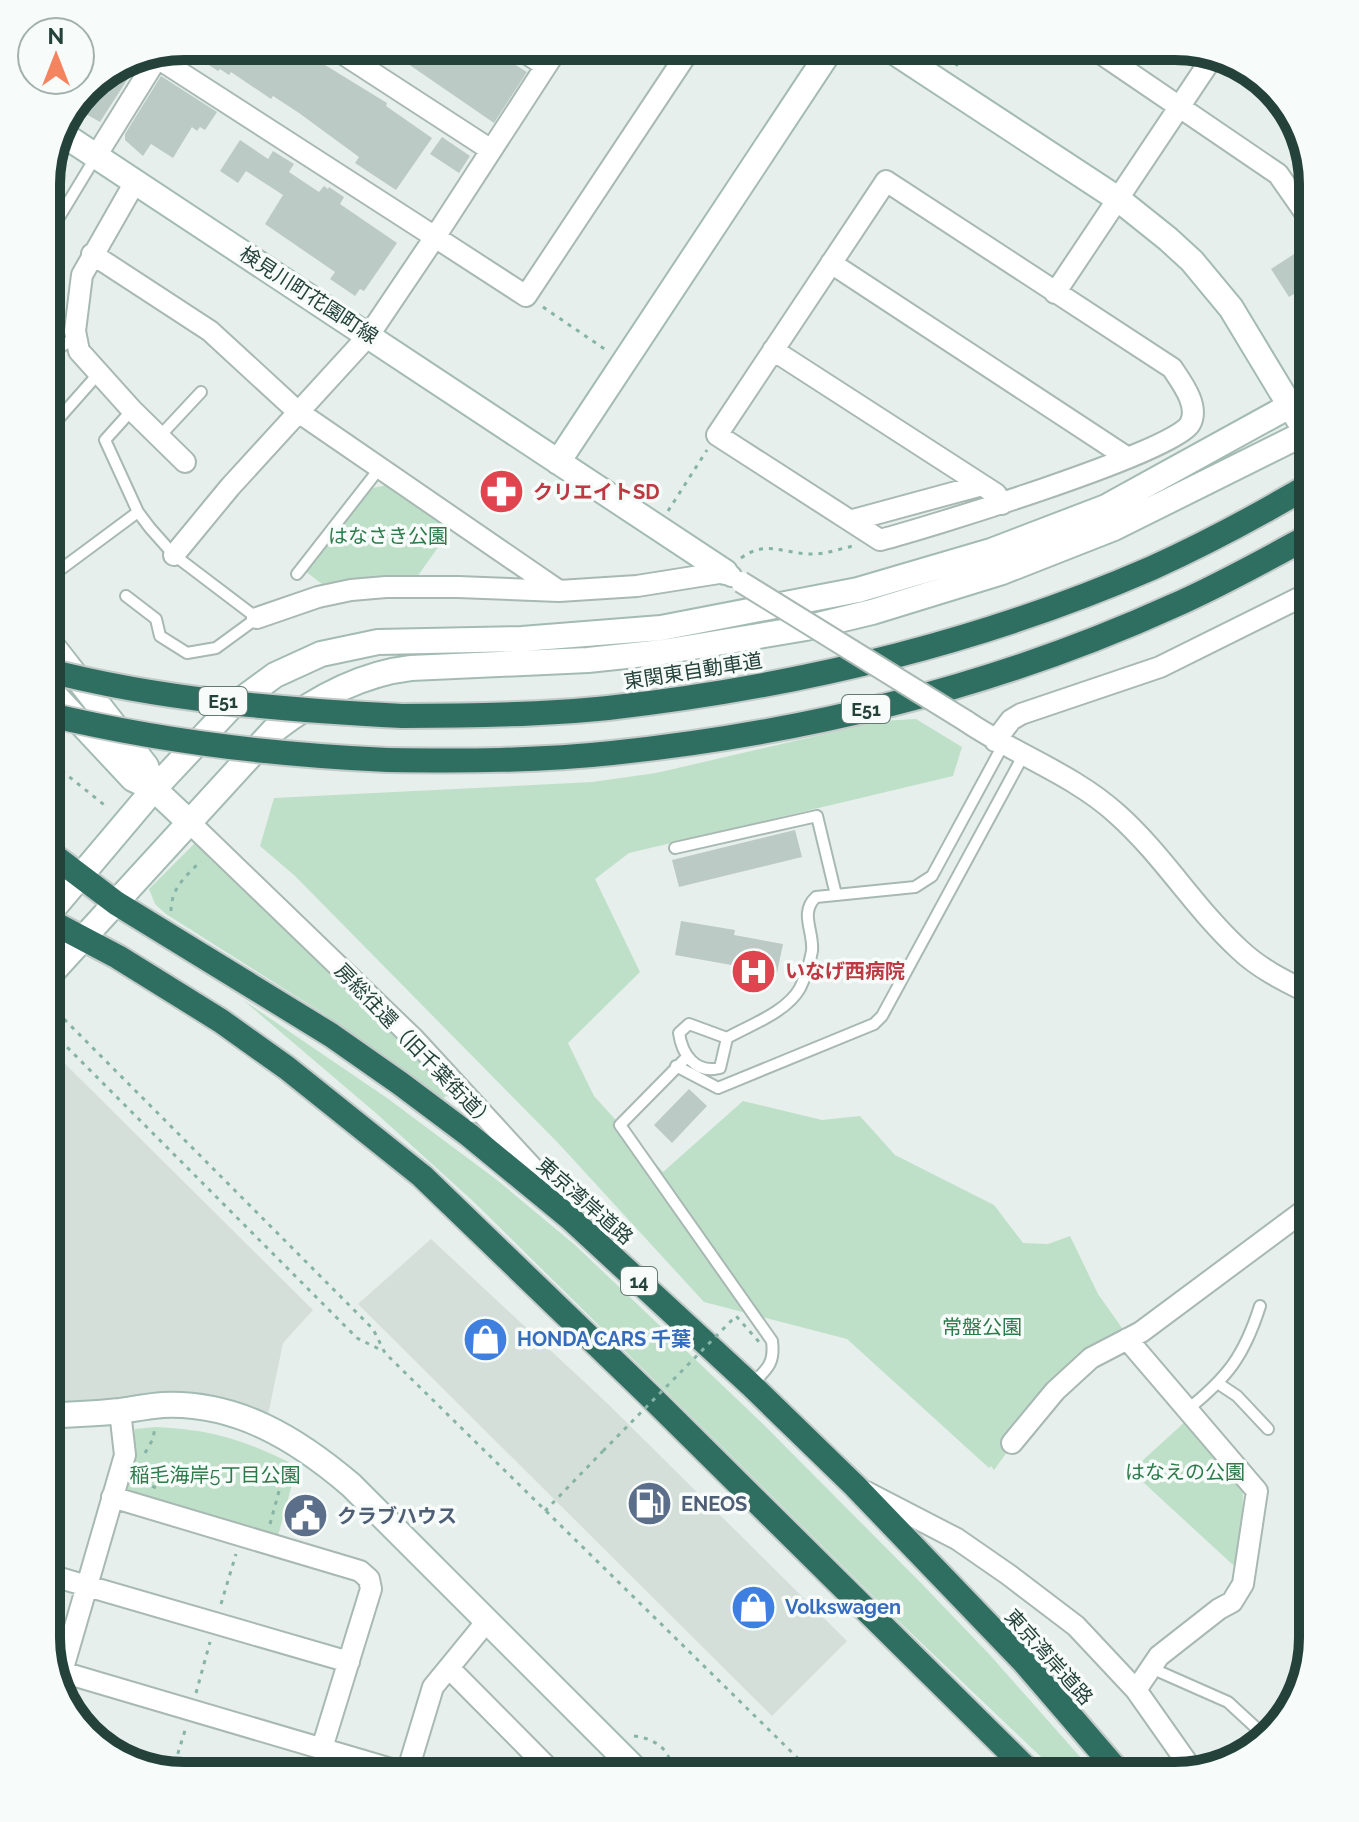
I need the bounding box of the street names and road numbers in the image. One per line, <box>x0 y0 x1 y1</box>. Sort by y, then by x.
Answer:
street label: 検見川町花園町線 <box>235 241 383 349</box>
street label: 東関東自動車道 <box>622 648 764 694</box>
road number: E51 <box>199 687 247 715</box>
road number: E51 <box>842 695 890 723</box>
street label: 房総往還（旧千葉街道） <box>330 959 500 1133</box>
street label: 東京湾岸道路 <box>532 1153 638 1249</box>
road number: 14 <box>621 1267 657 1295</box>
street label: 東京湾岸道路 <box>1000 1604 1098 1710</box>

